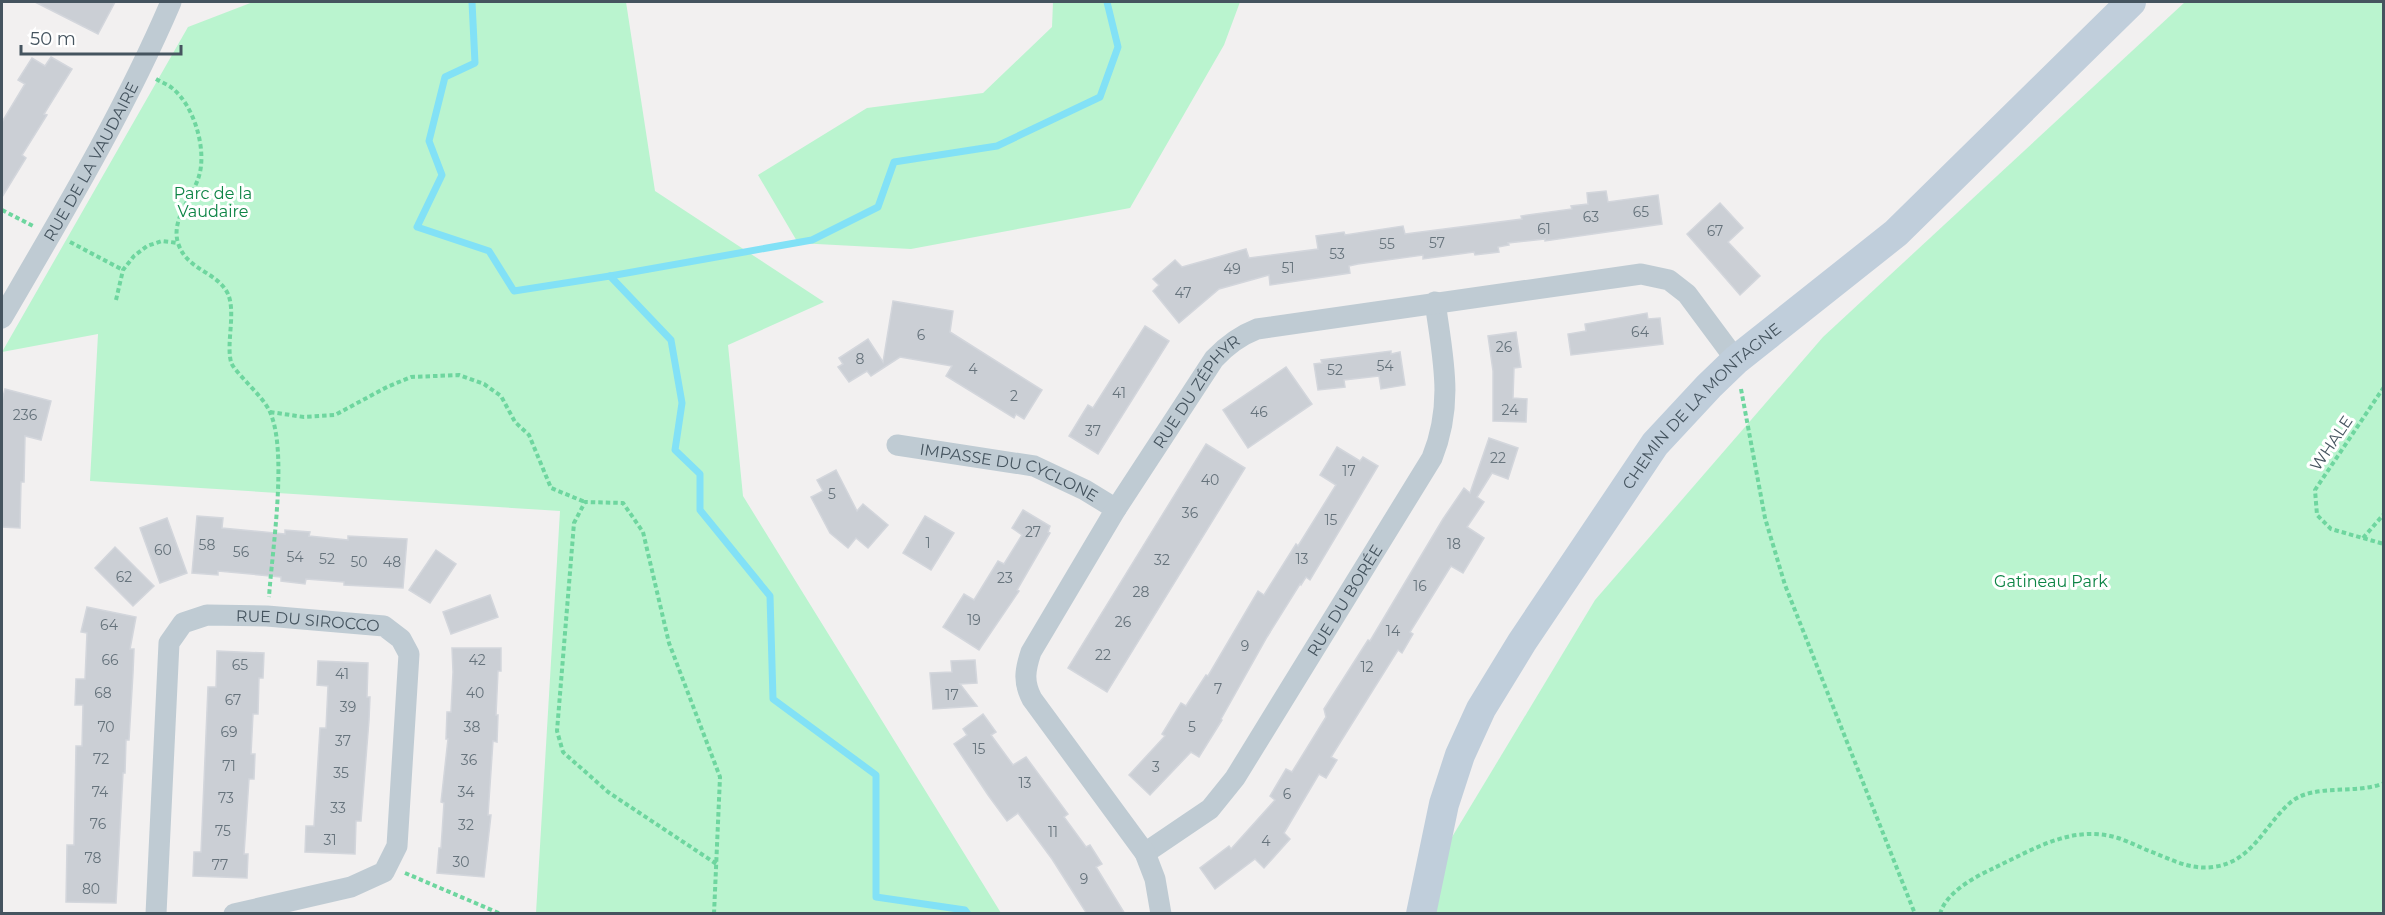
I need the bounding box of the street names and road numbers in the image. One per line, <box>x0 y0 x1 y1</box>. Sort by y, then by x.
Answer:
street label: RUE DE LA VAUDAIRE <box>40 79 142 245</box>
street label: CHEMIN DE LA MONTAGNE <box>1618 319 1785 493</box>
street label: RUE DU ZÉPHYR <box>1149 331 1244 452</box>
street label: WHALE <box>2306 412 2357 474</box>
street label: IMPASSE DU CYCLONE <box>918 440 1102 506</box>
street label: RUE DU BORÉE <box>1303 541 1386 660</box>
street label: RUE DU SIROCCO <box>236 606 380 636</box>

